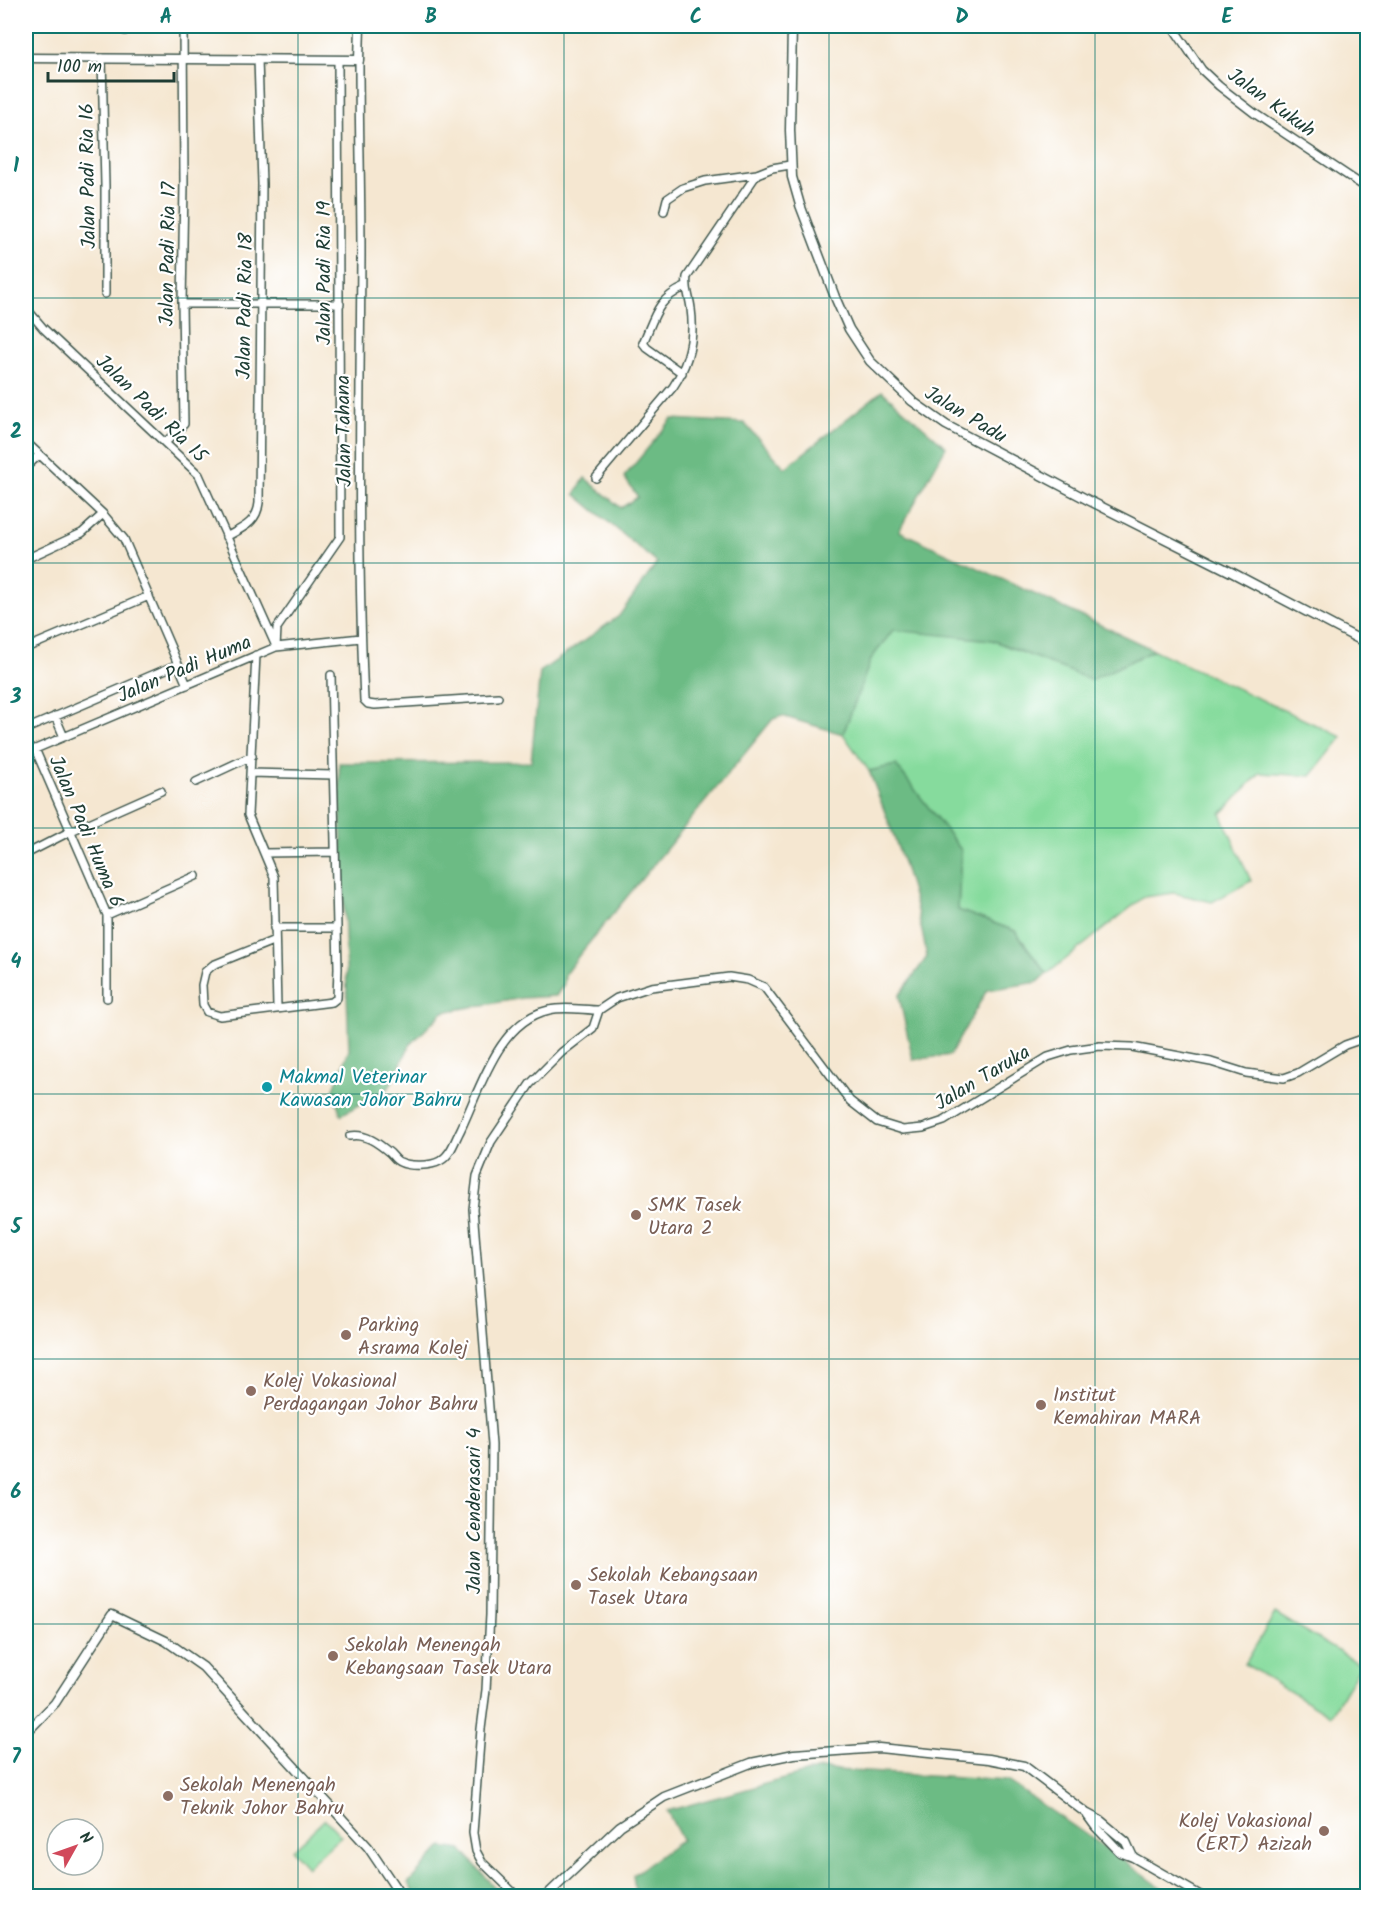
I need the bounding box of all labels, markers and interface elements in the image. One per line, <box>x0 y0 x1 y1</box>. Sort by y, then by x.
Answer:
text: A <box>160 2 172 34</box>
text: B <box>425 2 437 34</box>
text: C <box>690 2 702 34</box>
text: D <box>955 2 969 34</box>
text: E <box>1221 2 1233 34</box>
scale bar <box>48 45 174 83</box>
text: 100 m <box>57 53 102 82</box>
street label: Jalan Kukuh <box>1220 60 1322 147</box>
street label: Jalan Padi Ria 16 <box>72 103 106 249</box>
text: 1 <box>13 151 19 183</box>
street label: Jalan Padi Ria 17 <box>152 181 186 326</box>
street label: Jalan Padi Ria 19 <box>309 200 341 345</box>
street label: Jalan Padi Ria 18 <box>229 231 263 380</box>
street label: Jalan Padi Ria 15 <box>87 347 215 472</box>
street label: Jalan Tahana <box>328 375 362 487</box>
street label: Jalan Padu <box>917 378 1013 453</box>
text: 2 <box>10 417 22 449</box>
street label: Jalan Padi Huma <box>113 627 257 713</box>
text: 3 <box>10 682 22 714</box>
street label: Jalan Padi Huma 6 <box>39 751 132 913</box>
text: 4 <box>11 947 22 979</box>
street label: Jalan Taruka <box>929 1038 1037 1120</box>
place label: Makmal Veterinar Kawasan Johor Bahru <box>279 1062 462 1117</box>
marker: Makmal Veterinar Kawasan Johor Bahru <box>260 1080 274 1094</box>
place label: SMK Tasek Utara 2 <box>648 1190 742 1245</box>
marker: SMK Tasek Utara 2 <box>629 1208 643 1222</box>
text: 5 <box>10 1212 23 1244</box>
place label: Parking Asrama Kolej <box>358 1310 469 1365</box>
marker: Parking Asrama Kolej <box>339 1328 353 1342</box>
place label: Kolej Vokasional Perdagangan Johor Bahru <box>263 1366 478 1421</box>
place label: Institut Kemahiran MARA <box>1053 1380 1201 1435</box>
marker: Kolej Vokasional Perdagangan Johor Bahru <box>244 1384 258 1398</box>
marker: Institut Kemahiran MARA <box>1034 1398 1048 1412</box>
street label: Jalan Cenderasari 4 <box>459 1428 491 1594</box>
text: 6 <box>11 1477 22 1509</box>
place label: Sekolah Kebangsaan Tasek Utara <box>588 1560 758 1615</box>
marker: Sekolah Kebangsaan Tasek Utara <box>569 1578 583 1592</box>
place label: Sekolah Menengah Kebangsaan Tasek Utara <box>345 1630 552 1685</box>
marker: Sekolah Menengah Kebangsaan Tasek Utara <box>326 1649 340 1663</box>
text: 7 <box>11 1742 21 1774</box>
place label: Sekolah Menengah Teknik Johor Bahru <box>180 1770 344 1825</box>
marker: Sekolah Menengah Teknik Johor Bahru <box>161 1789 175 1803</box>
place label: Kolej Vokasional (ERT) Azizah <box>1178 1806 1312 1861</box>
north arrow <box>45 1817 105 1877</box>
marker: Kolej Vokasional (ERT) Azizah <box>1317 1824 1331 1838</box>
text: N <box>73 1826 98 1850</box>

